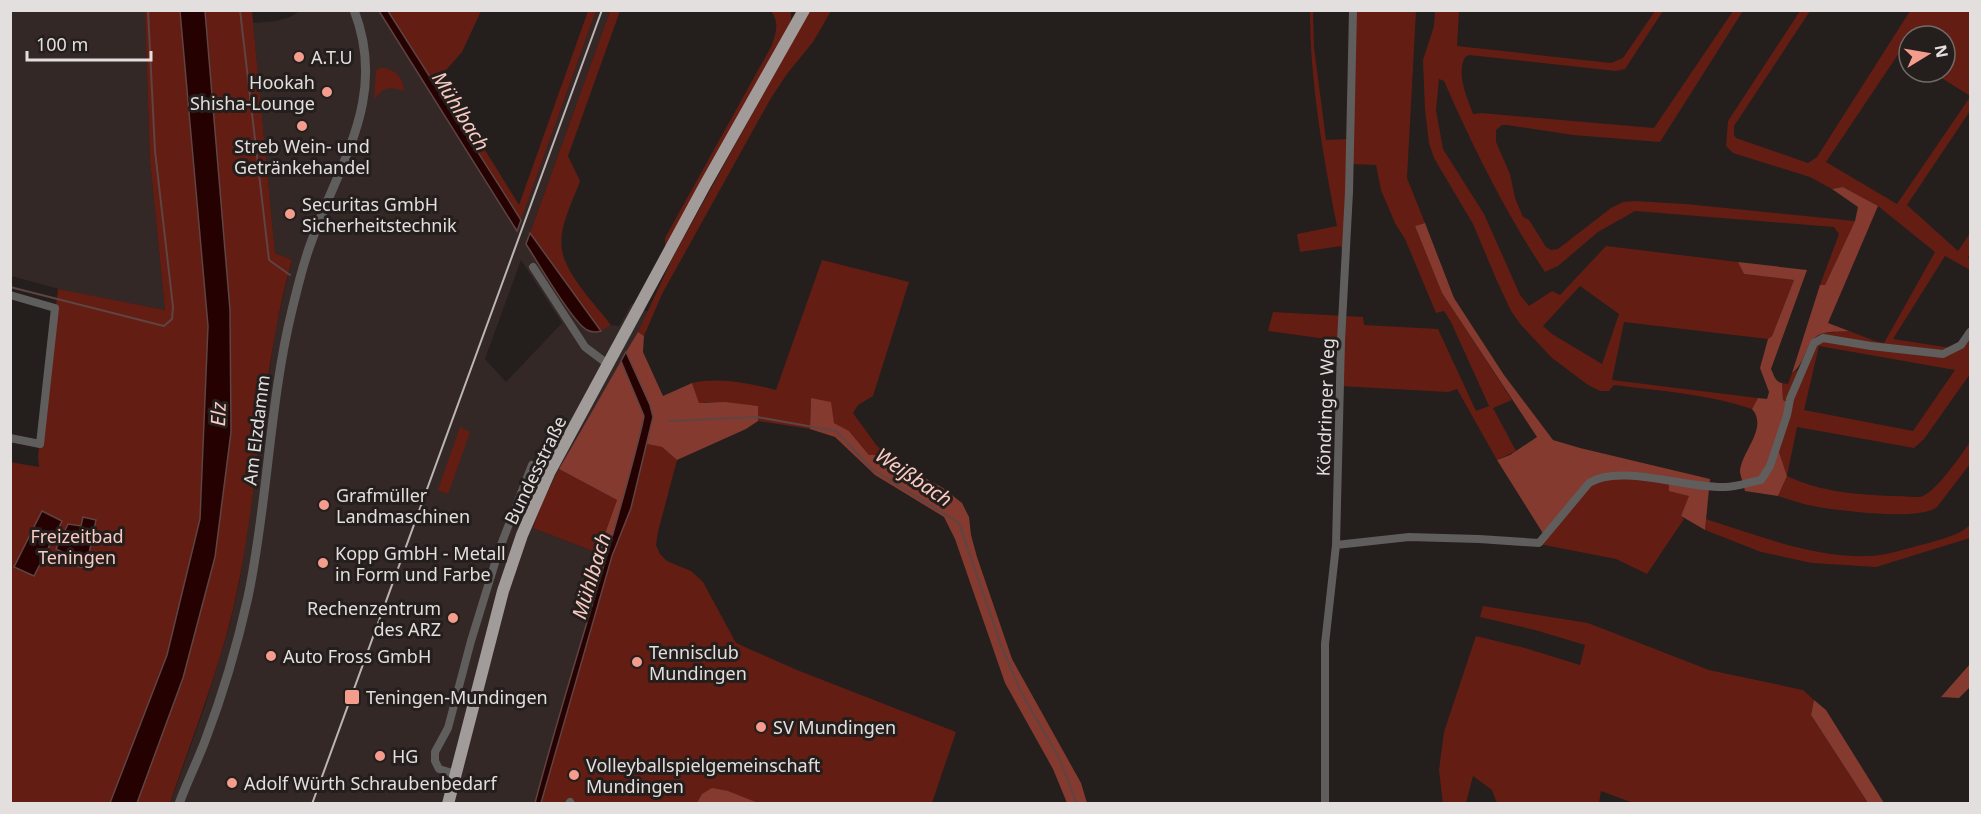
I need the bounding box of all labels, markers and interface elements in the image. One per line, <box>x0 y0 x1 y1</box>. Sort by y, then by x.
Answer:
scale bar <box>27 24 152 62</box>
north arrow <box>1897 24 1957 84</box>
text: 100 m <box>36 32 88 56</box>
text: N <box>1930 43 1954 60</box>
place label: A.T.U <box>311 45 353 69</box>
marker: A.T.U <box>292 50 306 64</box>
water label: Mühlbach <box>426 66 496 156</box>
place label: Hookah Shisha-Lounge <box>190 70 315 115</box>
marker: Hookah Shisha-Lounge <box>320 85 334 99</box>
marker: Streb Wein- und Getränkehandel <box>295 119 309 133</box>
place label: Streb Wein- und Getränkehandel <box>234 134 370 179</box>
place label: Securitas GmbH Sicherheitstechnik <box>302 192 457 237</box>
marker: Securitas GmbH Sicherheitstechnik <box>283 207 297 221</box>
street label: Köndringer Weg <box>1311 337 1339 477</box>
street label: Am Elzdamm <box>237 373 275 487</box>
water label: Elz <box>204 401 232 427</box>
street label: Bundesstraße <box>498 412 572 528</box>
water label: Weißbach <box>870 441 958 513</box>
place label: Grafmüller Landmaschinen <box>336 483 470 528</box>
marker: Grafmüller Landmaschinen <box>317 498 331 512</box>
park label: Freizeitbad Teningen <box>30 524 124 569</box>
water label: Mühlbach <box>565 530 617 622</box>
place label: Kopp GmbH - Metall in Form und Farbe <box>335 541 506 586</box>
marker: Kopp GmbH - Metall in Form und Farbe <box>316 556 330 570</box>
place label: Rechenzentrum des ARZ <box>307 596 441 641</box>
marker: Rechenzentrum des ARZ <box>446 611 460 625</box>
place label: Tennisclub Mundingen <box>649 640 747 685</box>
place label: Auto Fross GmbH <box>283 644 431 668</box>
marker: Auto Fross GmbH <box>264 649 278 663</box>
marker: Tennisclub Mundingen <box>630 655 644 669</box>
place label: Teningen-Mundingen <box>366 685 548 709</box>
marker: Teningen-Mundingen <box>343 688 361 706</box>
place label: SV Mundingen <box>773 715 896 739</box>
marker: SV Mundingen <box>754 720 768 734</box>
place label: HG <box>392 744 418 768</box>
marker: HG <box>373 749 387 763</box>
place label: Volleyballspielgemeinschaft Mundingen <box>586 753 821 798</box>
marker: Volleyballspielgemeinschaft Mundingen <box>567 768 581 782</box>
place label: Adolf Würth Schraubenbedarf <box>244 771 498 795</box>
marker: Adolf Würth Schraubenbedarf <box>225 776 239 790</box>

